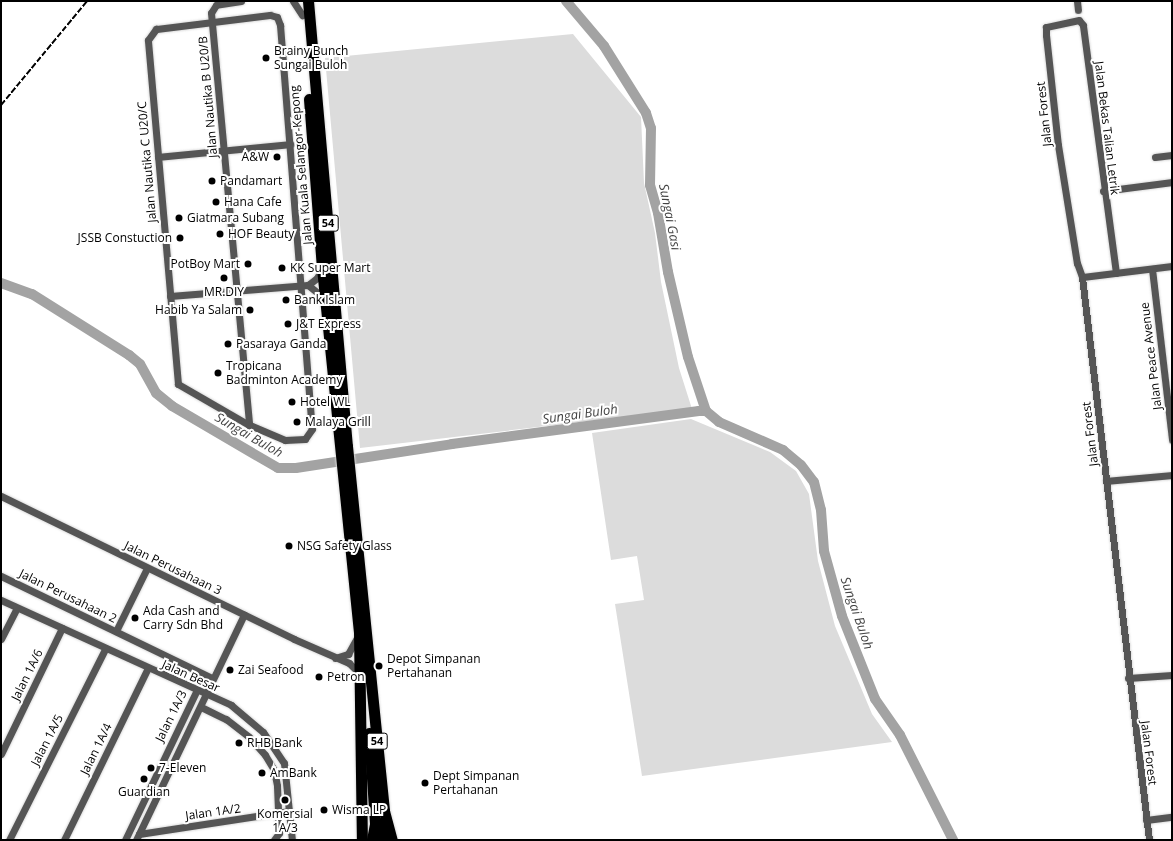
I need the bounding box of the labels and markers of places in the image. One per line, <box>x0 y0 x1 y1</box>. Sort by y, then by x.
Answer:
place label: Brainy Bunch Sungai Buloh <box>274 44 348 72</box>
marker: Brainy Bunch Sungai Buloh <box>261 53 271 63</box>
place label: A&W <box>242 150 269 164</box>
marker: A&W <box>272 152 282 162</box>
place label: Pandamart <box>220 174 282 188</box>
marker: Pandamart <box>207 176 217 186</box>
place label: Hana Cafe <box>224 195 282 209</box>
marker: Hana Cafe <box>211 197 221 207</box>
place label: Giatmara Subang <box>187 211 284 225</box>
marker: Giatmara Subang <box>174 213 184 223</box>
place label: HOF Beauty <box>228 227 294 241</box>
marker: HOF Beauty <box>215 229 225 239</box>
place label: JSSB Constuction <box>78 231 172 245</box>
marker: JSSB Constuction <box>175 233 185 243</box>
place label: PotBoy Mart <box>171 257 240 271</box>
marker: PotBoy Mart <box>243 259 253 269</box>
place label: KK Super Mart <box>290 261 370 275</box>
marker: KK Super Mart <box>277 263 287 273</box>
marker: MR.DIY <box>219 273 229 283</box>
place label: MR.DIY <box>204 285 244 299</box>
place label: Bank Islam <box>294 293 355 307</box>
marker: Bank Islam <box>281 295 291 305</box>
place label: Habib Ya Salam <box>155 303 242 317</box>
marker: Habib Ya Salam <box>245 305 255 315</box>
place label: J&T Express <box>296 317 361 331</box>
marker: J&T Express <box>283 319 293 329</box>
place label: Pasaraya Ganda <box>236 337 326 351</box>
marker: Pasaraya Ganda <box>223 339 233 349</box>
place label: Tropicana Badminton Academy <box>226 359 342 387</box>
marker: Tropicana Badminton Academy <box>213 368 223 378</box>
place label: Hotel WL <box>300 395 351 409</box>
marker: Hotel WL <box>287 397 297 407</box>
place label: Malaya Grill <box>305 415 371 429</box>
marker: Malaya Grill <box>292 417 302 427</box>
place label: NSG Safety Glass <box>297 539 392 553</box>
marker: NSG Safety Glass <box>284 541 294 551</box>
place label: Ada Cash and Carry Sdn Bhd <box>143 604 223 632</box>
marker: Ada Cash and Carry Sdn Bhd <box>130 613 140 623</box>
place label: Depot Simpanan Pertahanan <box>387 652 481 680</box>
marker: Depot Simpanan Pertahanan <box>374 661 384 671</box>
place label: Zai Seafood <box>238 663 303 677</box>
marker: Zai Seafood <box>225 665 235 675</box>
place label: Petron <box>327 670 365 684</box>
marker: Petron <box>314 672 324 682</box>
place label: RHB Bank <box>247 736 302 750</box>
marker: RHB Bank <box>234 738 244 748</box>
place label: 7-Eleven <box>159 761 206 775</box>
marker: 7-Eleven <box>146 763 156 773</box>
place label: AmBank <box>270 766 317 780</box>
marker: AmBank <box>257 768 267 778</box>
place label: Dept Simpanan Pertahanan <box>433 769 519 797</box>
marker: Guardian <box>139 774 149 784</box>
marker: Dept Simpanan Pertahanan <box>420 778 430 788</box>
place label: Guardian <box>118 785 170 799</box>
marker: Komersial 1A/3 <box>280 795 290 805</box>
place label: Wisma LP <box>332 803 386 817</box>
marker: Wisma LP <box>319 805 329 815</box>
place label: Komersial 1A/3 <box>257 807 313 835</box>

